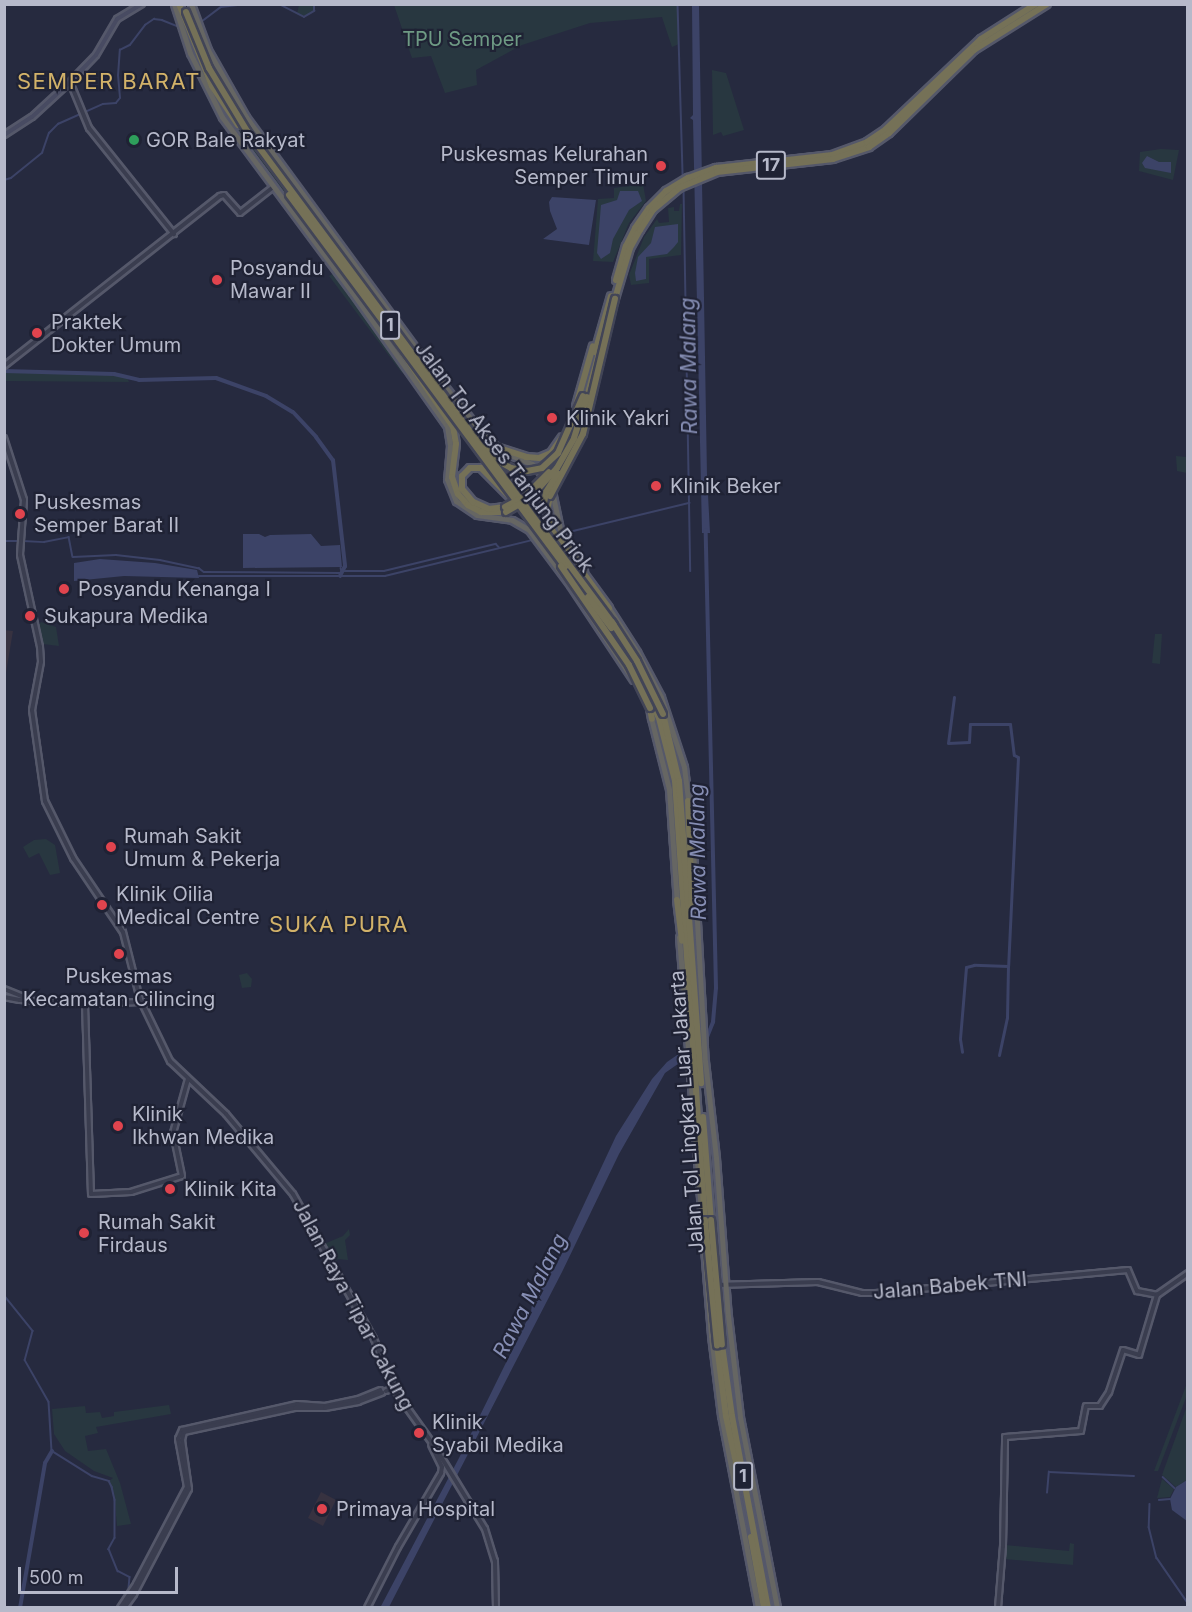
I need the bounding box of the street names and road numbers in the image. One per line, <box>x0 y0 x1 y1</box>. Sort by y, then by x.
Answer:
road number: 17 <box>754 150 788 180</box>
road number: 1 <box>380 310 400 340</box>
street label: Jalan Tol Akses Tanjung Priok <box>409 337 599 577</box>
street label: Jalan Tol Lingkar Luar Jakarta <box>665 970 709 1254</box>
street label: Jalan Raya Tipar Cakung <box>287 1196 419 1414</box>
street label: Jalan Babek TNI <box>872 1267 1028 1305</box>
road number: 1 <box>732 1461 754 1491</box>

